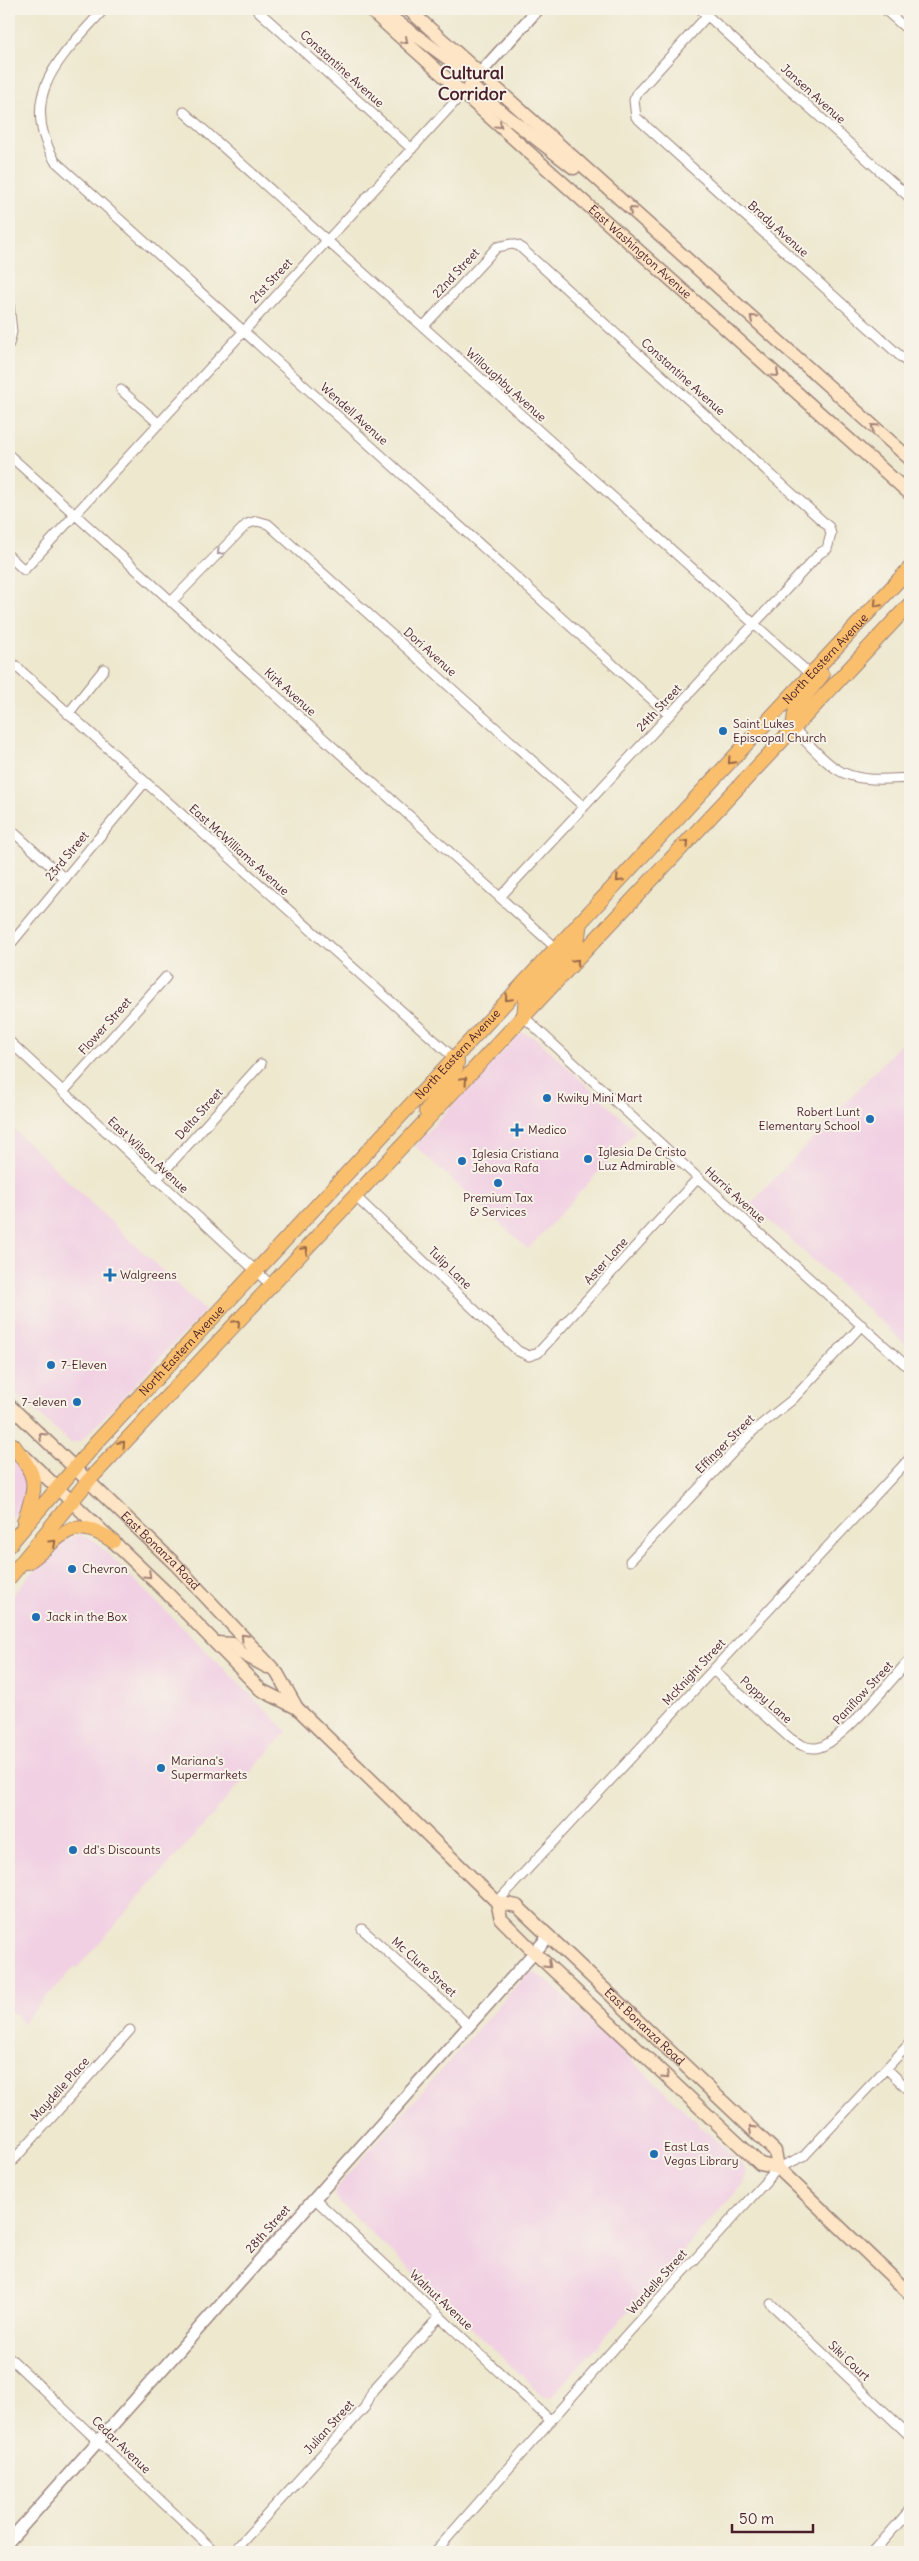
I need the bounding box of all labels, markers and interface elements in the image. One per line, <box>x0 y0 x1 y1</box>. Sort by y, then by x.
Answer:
street label: Constantine Avenue <box>297 27 387 110</box>
one-way arrow <box>400 35 409 44</box>
district label: Cultural Corridor <box>438 61 507 105</box>
street label: Jansen Avenue <box>778 61 849 127</box>
one-way arrow <box>494 120 503 129</box>
street label: Brady Avenue <box>745 197 812 260</box>
street label: East Washington Avenue <box>586 202 695 302</box>
one-way arrow <box>629 207 638 216</box>
street label: 22nd Street <box>429 245 482 300</box>
street label: 21st Street <box>246 255 295 306</box>
one-way arrow <box>750 315 759 324</box>
street label: Constantine Avenue <box>638 335 728 418</box>
street label: Willoughby Avenue <box>463 345 550 425</box>
one-way arrow <box>771 368 780 377</box>
street label: Wendell Avenue <box>317 379 391 448</box>
one-way arrow <box>870 424 879 433</box>
one-way arrow <box>217 546 226 555</box>
one-way arrow <box>874 598 883 607</box>
street label: North Eastern Avenue <box>779 610 871 707</box>
street label: Dori Avenue <box>401 624 460 679</box>
street label: Kirk Avenue <box>261 665 319 719</box>
street label: 24th Street <box>633 681 684 734</box>
place label: Saint Lukes Episcopal Church <box>733 716 827 745</box>
marker: Saint Lukes Episcopal Church <box>717 725 729 737</box>
one-way arrow <box>728 755 737 764</box>
street label: East McWilliams Avenue <box>186 801 292 898</box>
street label: 23rd Street <box>42 828 92 884</box>
one-way arrow <box>680 840 689 849</box>
one-way arrow <box>616 874 625 883</box>
one-way arrow <box>570 959 579 968</box>
one-way arrow <box>505 992 514 1001</box>
street label: Flower Street <box>75 994 134 1057</box>
street label: North Eastern Avenue <box>412 1006 503 1102</box>
one-way arrow <box>458 1077 467 1086</box>
street label: Delta Street <box>172 1085 225 1142</box>
place label: Kwiky Mini Mart <box>557 1090 642 1105</box>
marker: Kwiky Mini Mart <box>541 1092 553 1104</box>
place label: Robert Lunt Elementary School <box>759 1104 860 1133</box>
street label: East Wilson Avenue <box>105 1113 192 1196</box>
marker: Robert Lunt Elementary School <box>864 1113 876 1125</box>
place label: Medico <box>528 1122 567 1137</box>
marker: Medico <box>510 1123 524 1137</box>
place label: Iglesia De Cristo Luz Admirable <box>598 1144 686 1173</box>
place label: Iglesia Cristiana Jehova Rafa <box>472 1146 559 1175</box>
marker: Iglesia De Cristo Luz Admirable <box>582 1153 594 1165</box>
marker: Iglesia Cristiana Jehova Rafa <box>456 1155 468 1167</box>
street label: Harris Avenue <box>702 1163 769 1226</box>
marker: Premium Tax & Services <box>492 1177 504 1189</box>
place label: Premium Tax & Services <box>463 1190 533 1219</box>
street label: Aster Lane <box>581 1234 631 1287</box>
street label: Tulip Lane <box>426 1243 475 1292</box>
one-way arrow <box>299 1247 308 1256</box>
place label: Walgreens <box>120 1267 177 1282</box>
marker: Walgreens <box>104 1269 116 1281</box>
street label: North Eastern Avenue <box>136 1302 227 1399</box>
one-way arrow <box>231 1320 240 1329</box>
place label: 7-Eleven <box>61 1357 107 1372</box>
marker: 7-Eleven <box>45 1359 57 1371</box>
place label: 7-eleven <box>22 1394 67 1409</box>
marker: 7-eleven <box>71 1396 83 1408</box>
street label: Effinger Street <box>692 1411 757 1476</box>
one-way arrow <box>39 1433 48 1442</box>
one-way arrow <box>116 1441 125 1450</box>
street label: East Bonanza Road <box>118 1508 203 1593</box>
one-way arrow <box>47 1540 56 1549</box>
place label: Chevron <box>82 1561 128 1576</box>
marker: Chevron <box>66 1563 78 1575</box>
one-way arrow <box>142 1569 151 1578</box>
place label: Jack in the Box <box>46 1609 127 1624</box>
marker: Jack in the Box <box>30 1611 42 1623</box>
one-way arrow <box>241 1634 250 1643</box>
street label: McKnight Street <box>659 1635 728 1708</box>
street label: Paniflow Street <box>829 1658 896 1727</box>
street label: Poppy Lane <box>737 1673 795 1726</box>
place label: Mariana's Supermarkets <box>171 1753 247 1782</box>
marker: Mariana's Supermarkets <box>155 1762 167 1774</box>
place label: dd's Discounts <box>83 1842 160 1857</box>
marker: dd's Discounts <box>67 1844 79 1856</box>
street label: Mc Clure Street <box>389 1934 460 2000</box>
one-way arrow <box>543 1959 552 1968</box>
street label: East Bonanza Road <box>601 1985 688 2068</box>
street label: Maydelle Place <box>27 2054 92 2124</box>
one-way arrow <box>661 2070 670 2079</box>
one-way arrow <box>748 2126 757 2135</box>
place label: East Las Vegas Library <box>664 2139 739 2168</box>
marker: East Las Vegas Library <box>648 2148 660 2160</box>
street label: 28th Street <box>242 2202 293 2256</box>
street label: Wardelle Street <box>624 2246 690 2317</box>
street label: Walnut Avenue <box>407 2267 476 2333</box>
street label: Siki Court <box>825 2338 873 2384</box>
street label: Julian Street <box>301 2397 357 2457</box>
street label: Cedar Avenue <box>89 2413 154 2476</box>
scale bar <box>732 2501 813 2533</box>
text: 50 m <box>739 2509 774 2528</box>

